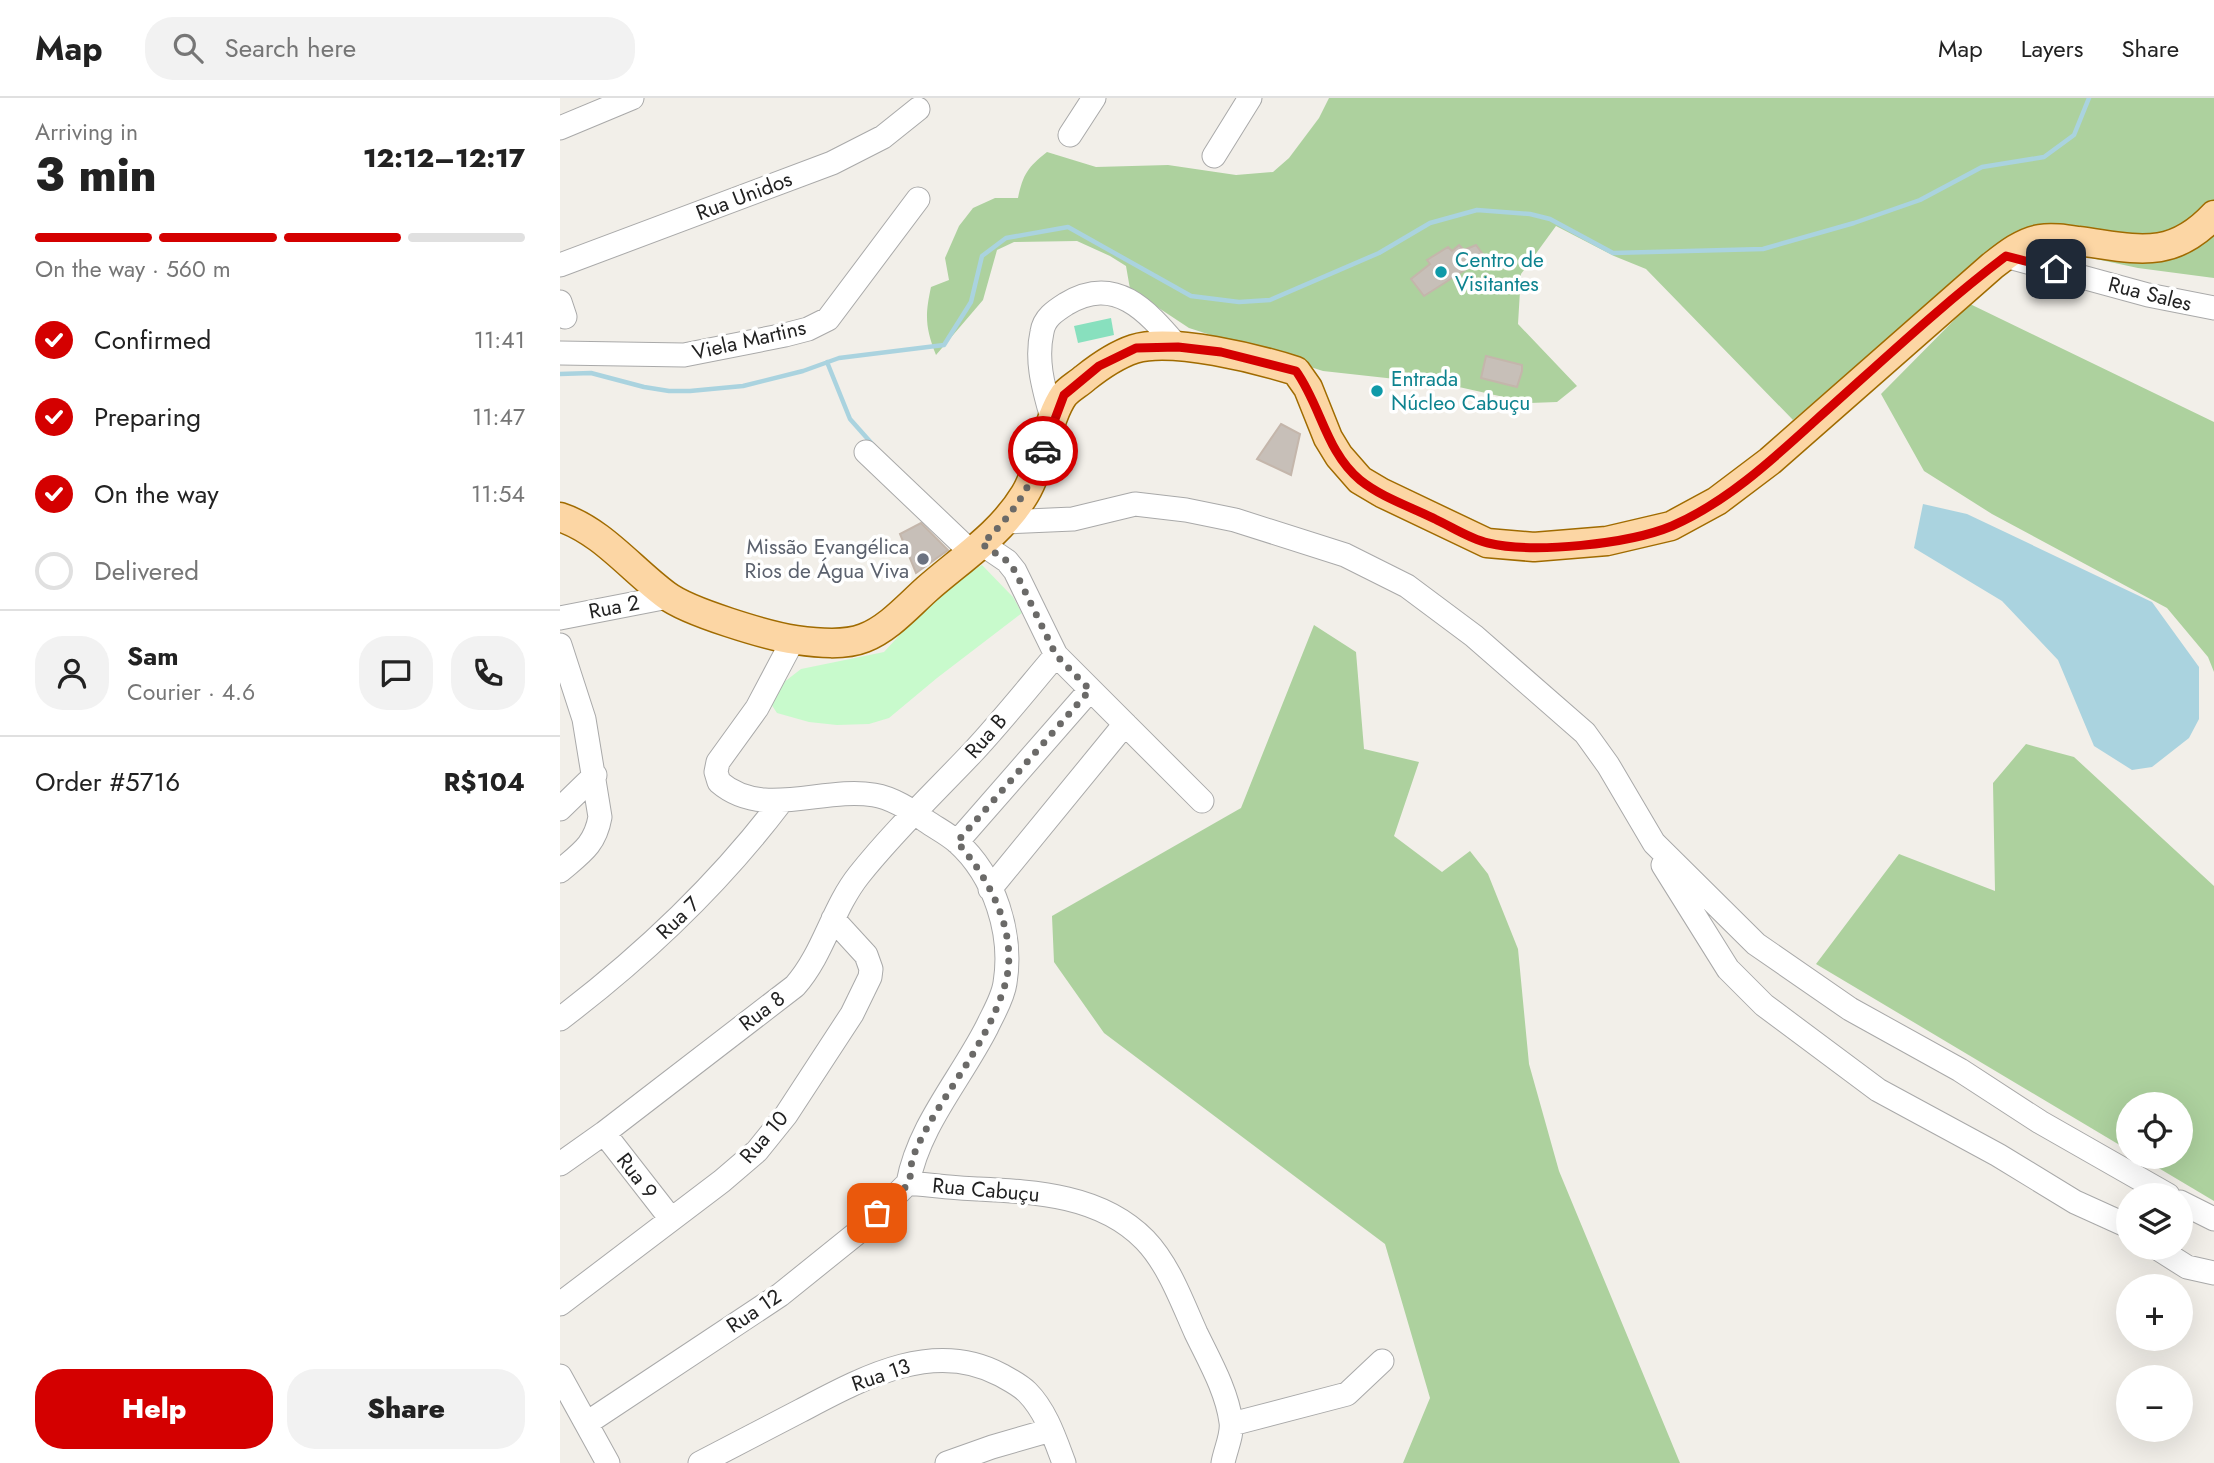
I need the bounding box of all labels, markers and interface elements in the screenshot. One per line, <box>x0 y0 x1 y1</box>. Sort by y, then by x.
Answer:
search box <box>145 17 635 80</box>
text: Map <box>35 25 103 72</box>
icon: search <box>169 29 207 67</box>
text: Search here <box>225 29 356 67</box>
text: Map <box>1938 31 1983 66</box>
text: Layers <box>2021 31 2083 66</box>
text: Share <box>2121 31 2179 66</box>
text: Arriving in <box>35 115 138 149</box>
text: 12:12–12:17 <box>363 139 525 177</box>
text: 3 min <box>35 142 157 208</box>
street label: Rua Unidos <box>692 164 796 228</box>
pin <box>2026 239 2086 299</box>
place label: Centro de Visitantes <box>1455 245 1544 299</box>
icon: home <box>2037 250 2075 288</box>
text: On the way · 560 m <box>35 252 231 286</box>
marker: Centro de Visitantes <box>1433 264 1449 280</box>
street label: Rua Sales <box>2105 269 2195 319</box>
street label: Viela Martins <box>689 312 809 368</box>
icon: check <box>35 321 73 359</box>
text: Confirmed <box>94 321 211 359</box>
text: 11:41 <box>474 323 525 357</box>
place label: Entrada Núcleo Cabuçu <box>1391 364 1530 418</box>
marker: Entrada Núcleo Cabuçu <box>1369 383 1385 399</box>
icon: check <box>35 398 73 436</box>
text: Preparing <box>94 398 201 436</box>
text: 11:47 <box>472 400 525 434</box>
courier <box>1008 416 1078 486</box>
icon: car <box>1024 432 1062 470</box>
icon: check <box>35 475 73 513</box>
text: On the way <box>94 475 219 513</box>
text: 11:54 <box>471 477 525 511</box>
place label: Missão Evangélica Rios de Água Viva <box>745 532 909 586</box>
marker: Missão Evangélica Rios de Água Viva <box>915 551 931 567</box>
text: Delivered <box>94 552 199 590</box>
street label: Rua 2 <box>586 587 642 627</box>
button: person <box>35 636 109 710</box>
button: chat <box>359 636 433 710</box>
button: phone <box>451 636 525 710</box>
text: Sam <box>127 637 179 675</box>
text: Courier · 4.6 <box>127 675 255 709</box>
street label: Rua B <box>958 707 1014 765</box>
text: Order #5716 <box>35 763 180 801</box>
text: R$104 <box>443 763 525 801</box>
street label: Rua 7 <box>650 890 706 946</box>
street label: Rua 8 <box>733 984 791 1038</box>
map controls <box>2116 1092 2193 1442</box>
button: locate <box>2116 1092 2193 1169</box>
street label: Rua 10 <box>733 1104 795 1170</box>
street label: Rua 9 <box>609 1147 665 1205</box>
street label: Rua Cabuçu <box>931 1170 1041 1210</box>
pin <box>847 1183 907 1243</box>
button: layers <box>2116 1183 2193 1260</box>
icon: bag <box>858 1194 896 1232</box>
button: + <box>2116 1274 2193 1351</box>
street label: Rua 12 <box>720 1282 788 1340</box>
street label: Rua 13 <box>848 1351 914 1399</box>
button: − <box>2116 1365 2193 1442</box>
button: Help <box>35 1369 273 1449</box>
button: Share <box>287 1369 525 1449</box>

